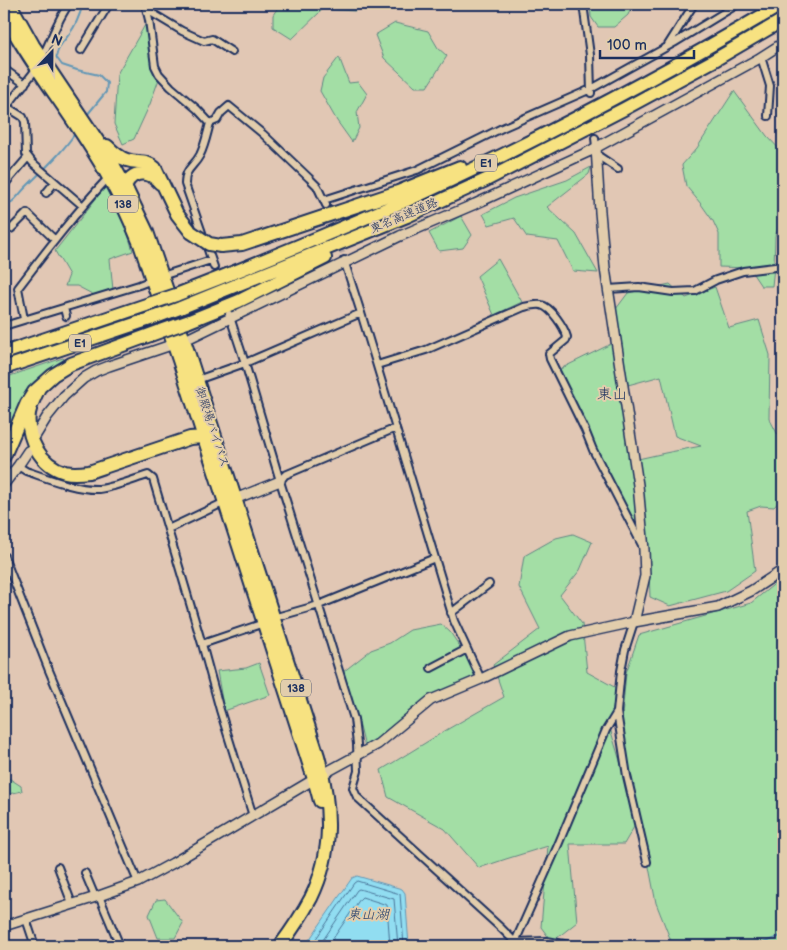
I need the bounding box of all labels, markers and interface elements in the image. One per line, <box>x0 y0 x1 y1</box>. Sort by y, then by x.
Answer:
north arrow <box>28 28 78 78</box>
scale bar <box>600 28 693 60</box>
text: N <box>49 31 65 50</box>
text: 100 m <box>607 36 647 55</box>
road number: E1 <box>475 154 497 172</box>
road number: 138 <box>108 195 138 212</box>
street label: 東名高速道路 <box>368 195 440 237</box>
road number: E1 <box>69 334 91 352</box>
street label: 御殿場バイパス <box>192 385 232 469</box>
district label: 東山 <box>597 385 627 404</box>
road number: 138 <box>281 680 311 696</box>
water label: 東山湖 <box>347 906 390 923</box>

